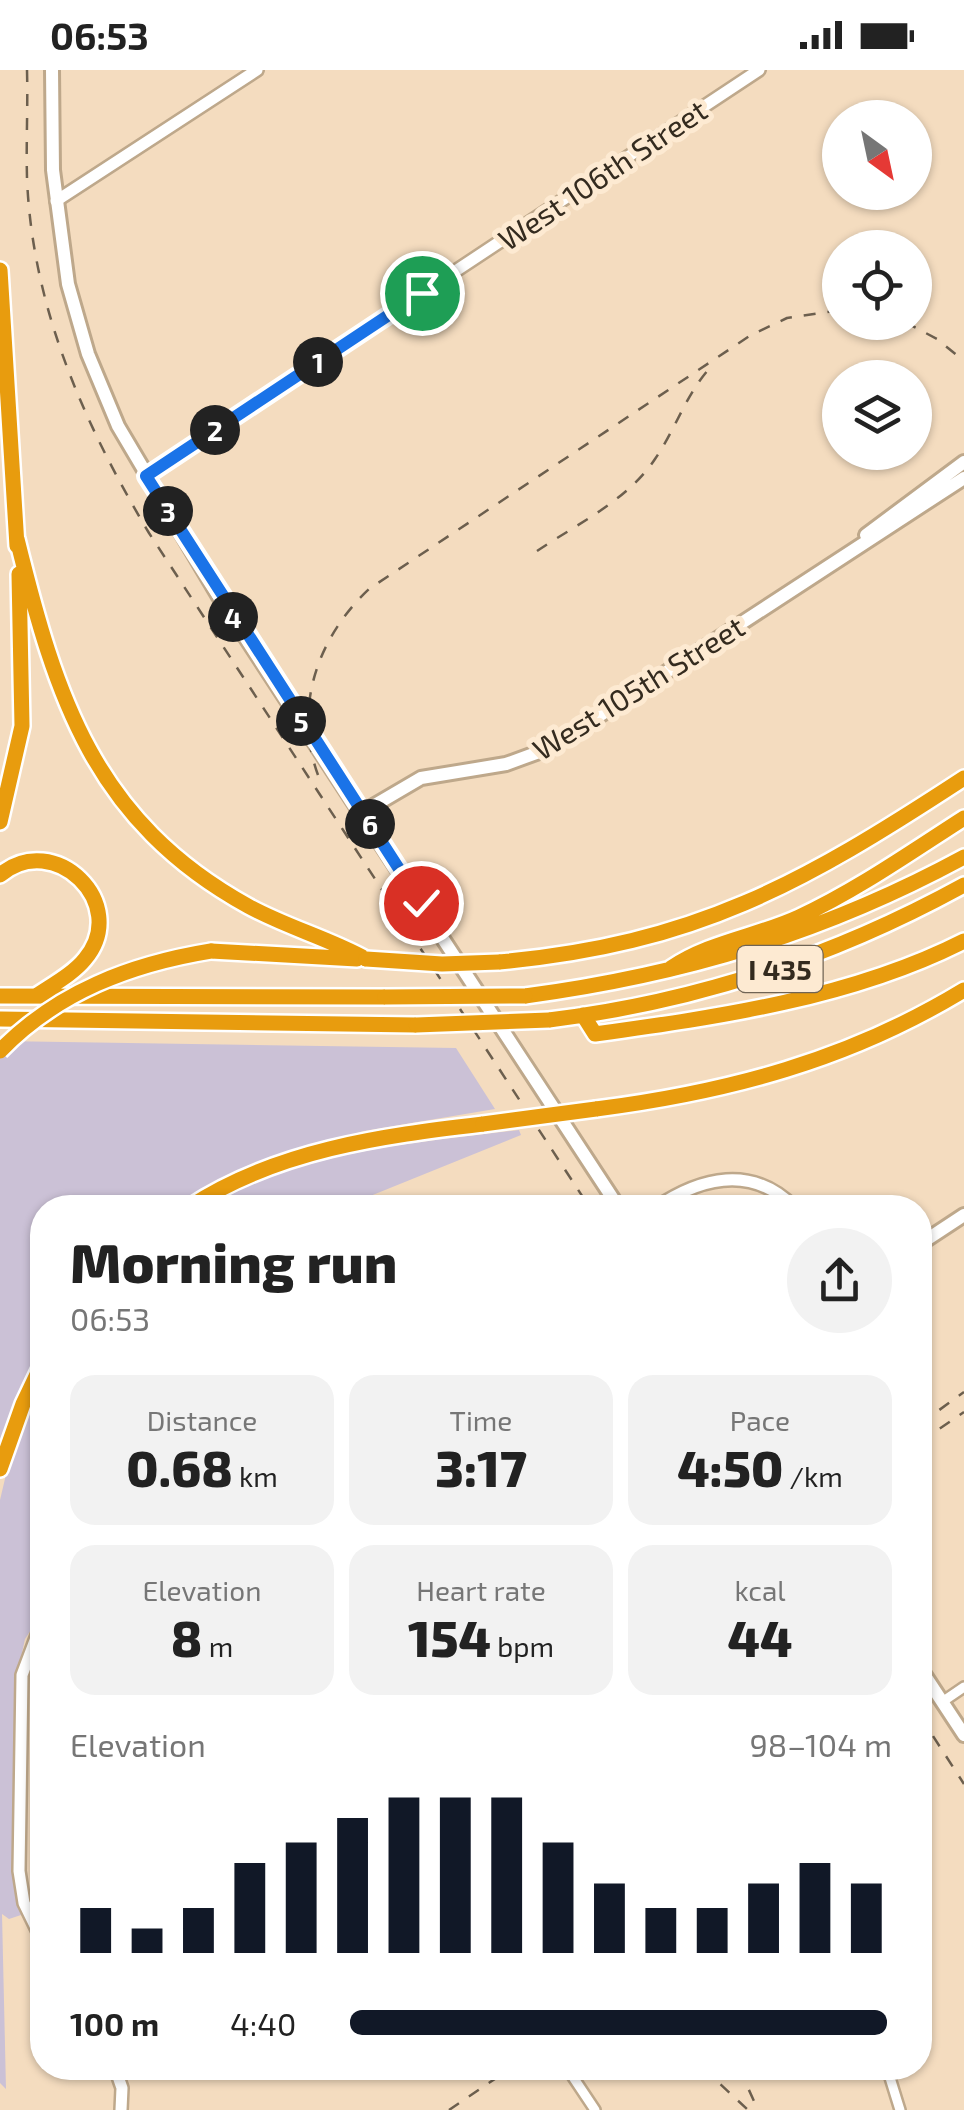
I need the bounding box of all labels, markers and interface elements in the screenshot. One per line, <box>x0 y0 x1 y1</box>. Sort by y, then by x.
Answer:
text: 06:53 <box>50 12 149 58</box>
street label: West 106th Street <box>491 91 713 257</box>
north arrow <box>822 100 932 210</box>
map controls <box>822 100 932 470</box>
button: locate <box>822 230 932 340</box>
pin <box>380 251 465 336</box>
icon: arrive <box>395 266 450 321</box>
pin: 1 <box>293 337 343 387</box>
text: 1 <box>312 345 324 379</box>
button: layers <box>822 360 932 470</box>
pin: 2 <box>190 405 240 455</box>
text: 2 <box>207 413 223 447</box>
pin: 3 <box>143 486 193 536</box>
text: 3 <box>160 494 176 528</box>
pin: 4 <box>208 592 258 642</box>
text: 4 <box>224 600 242 634</box>
street label: West 105th Street <box>526 608 750 766</box>
pin: 5 <box>276 696 326 746</box>
text: 5 <box>293 704 309 738</box>
pin: 6 <box>345 799 395 849</box>
text: 6 <box>362 807 378 841</box>
pin <box>379 861 464 946</box>
icon: check <box>394 876 449 931</box>
road number: I 435 <box>738 946 822 992</box>
text: Morning run <box>70 1228 398 1294</box>
button: share <box>787 1228 892 1333</box>
text: 06:53 <box>70 1299 150 1337</box>
text: Distance <box>147 1403 257 1437</box>
text: Time <box>450 1403 512 1437</box>
text: Pace <box>730 1403 790 1437</box>
text: 0.68 <box>126 1437 233 1497</box>
text: 3:17 <box>435 1437 527 1497</box>
text: 4:50 <box>677 1437 783 1497</box>
text: km <box>233 1459 278 1493</box>
text: /km <box>783 1459 843 1493</box>
text: Elevation <box>143 1573 261 1607</box>
text: Heart rate <box>416 1573 546 1607</box>
text: kcal <box>734 1573 786 1607</box>
text: 8 <box>171 1607 202 1667</box>
text: 154 <box>408 1607 491 1667</box>
text: 44 <box>728 1607 792 1667</box>
text: m <box>202 1629 233 1663</box>
text: bpm <box>491 1629 554 1663</box>
text: Elevation <box>70 1725 206 1763</box>
text: 98–104 m <box>749 1725 892 1763</box>
text: 100 m <box>70 2004 159 2042</box>
text: 4:40 <box>230 2004 296 2042</box>

